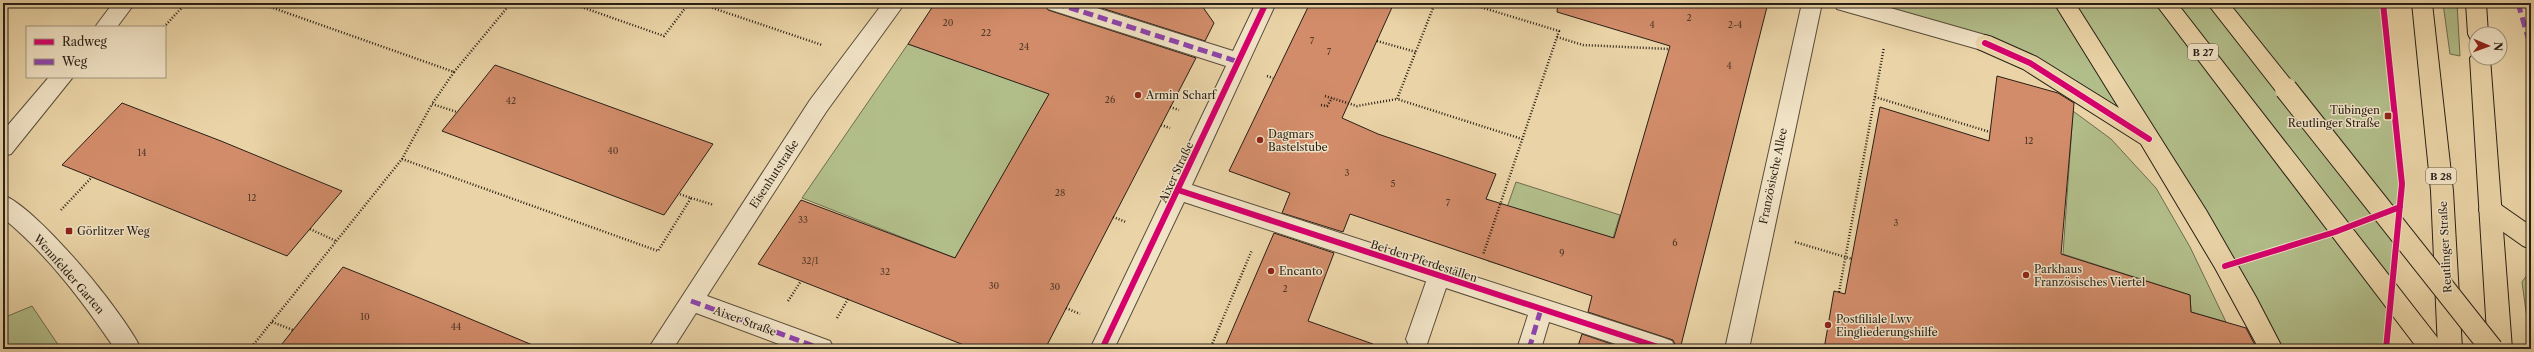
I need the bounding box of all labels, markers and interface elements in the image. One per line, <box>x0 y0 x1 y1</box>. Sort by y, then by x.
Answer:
house number: 2 <box>1686 12 1692 23</box>
house number: 20 <box>943 17 954 28</box>
house number: 4 <box>1649 19 1655 30</box>
house number: 2-4 <box>1728 19 1742 30</box>
legend <box>26 26 166 78</box>
north arrow <box>2468 26 2508 66</box>
house number: 22 <box>981 27 991 38</box>
text: Radweg <box>62 34 108 49</box>
house number: 7 <box>1310 35 1315 46</box>
house number: 24 <box>1019 41 1029 52</box>
text: N <box>2491 41 2505 52</box>
road number: B 27 <box>2188 44 2218 60</box>
house number: 7 <box>1327 46 1332 57</box>
text: Weg <box>61 54 88 69</box>
house number: 4 <box>1726 60 1732 71</box>
place label: Armin Scharf <box>1145 88 1218 102</box>
marker: Armin Scharf <box>1133 90 1143 100</box>
house number: 26 <box>1105 94 1115 105</box>
house number: 42 <box>506 95 516 106</box>
place label: Tübingen Reutlinger Straße <box>2288 103 2380 130</box>
marker: Tübingen Reutlinger Straße <box>2383 111 2393 121</box>
place label: Dagmars Bastelstube <box>1268 127 1328 154</box>
street label: Französische Allee <box>1756 127 1790 225</box>
marker: Dagmars Bastelstube <box>1255 135 1265 145</box>
house number: 12 <box>2025 135 2033 146</box>
street label: Eisenhutstraße <box>747 137 801 211</box>
street label: Aixer Straße <box>1155 139 1196 206</box>
house number: 40 <box>608 145 619 156</box>
house number: 14 <box>138 147 147 158</box>
house number: 3 <box>1345 167 1350 178</box>
road number: B 28 <box>2426 168 2456 184</box>
house number: 5 <box>1391 178 1396 189</box>
house number: 28 <box>1055 187 1065 198</box>
house number: 12 <box>248 192 256 203</box>
house number: 7 <box>1446 197 1451 208</box>
street label: Reutlinger Straße <box>2436 201 2454 293</box>
house number: 33 <box>798 214 808 225</box>
house number: 3 <box>1894 217 1899 228</box>
place label: Görlitzer Weg <box>77 224 150 238</box>
marker: Görlitzer Weg <box>64 226 74 236</box>
street label: Wennfelder Garten <box>30 231 107 317</box>
street label: Bei den Pferdeställen <box>1369 237 1479 285</box>
house number: 6 <box>1672 237 1678 248</box>
house number: 9 <box>1559 247 1565 258</box>
house number: 32/1 <box>801 255 819 266</box>
place label: Parkhaus Französisches Viertel <box>2034 262 2146 289</box>
place label: Encanto <box>1279 264 1323 278</box>
house number: 32 <box>880 266 890 277</box>
marker: Encanto <box>1266 266 1276 276</box>
marker: Parkhaus Französisches Viertel <box>2021 270 2031 280</box>
house number: 30 <box>989 280 1000 291</box>
house number: 30 <box>1050 281 1061 292</box>
house number: 2 <box>1282 283 1288 294</box>
street label: Aixer Straße <box>711 303 778 339</box>
house number: 10 <box>360 311 370 322</box>
place label: Postfiliale Lwv Eingliederungshilfe <box>1836 312 1938 339</box>
marker: Postfiliale Lwv Eingliederungshilfe <box>1823 320 1833 330</box>
house number: 44 <box>451 321 461 332</box>

